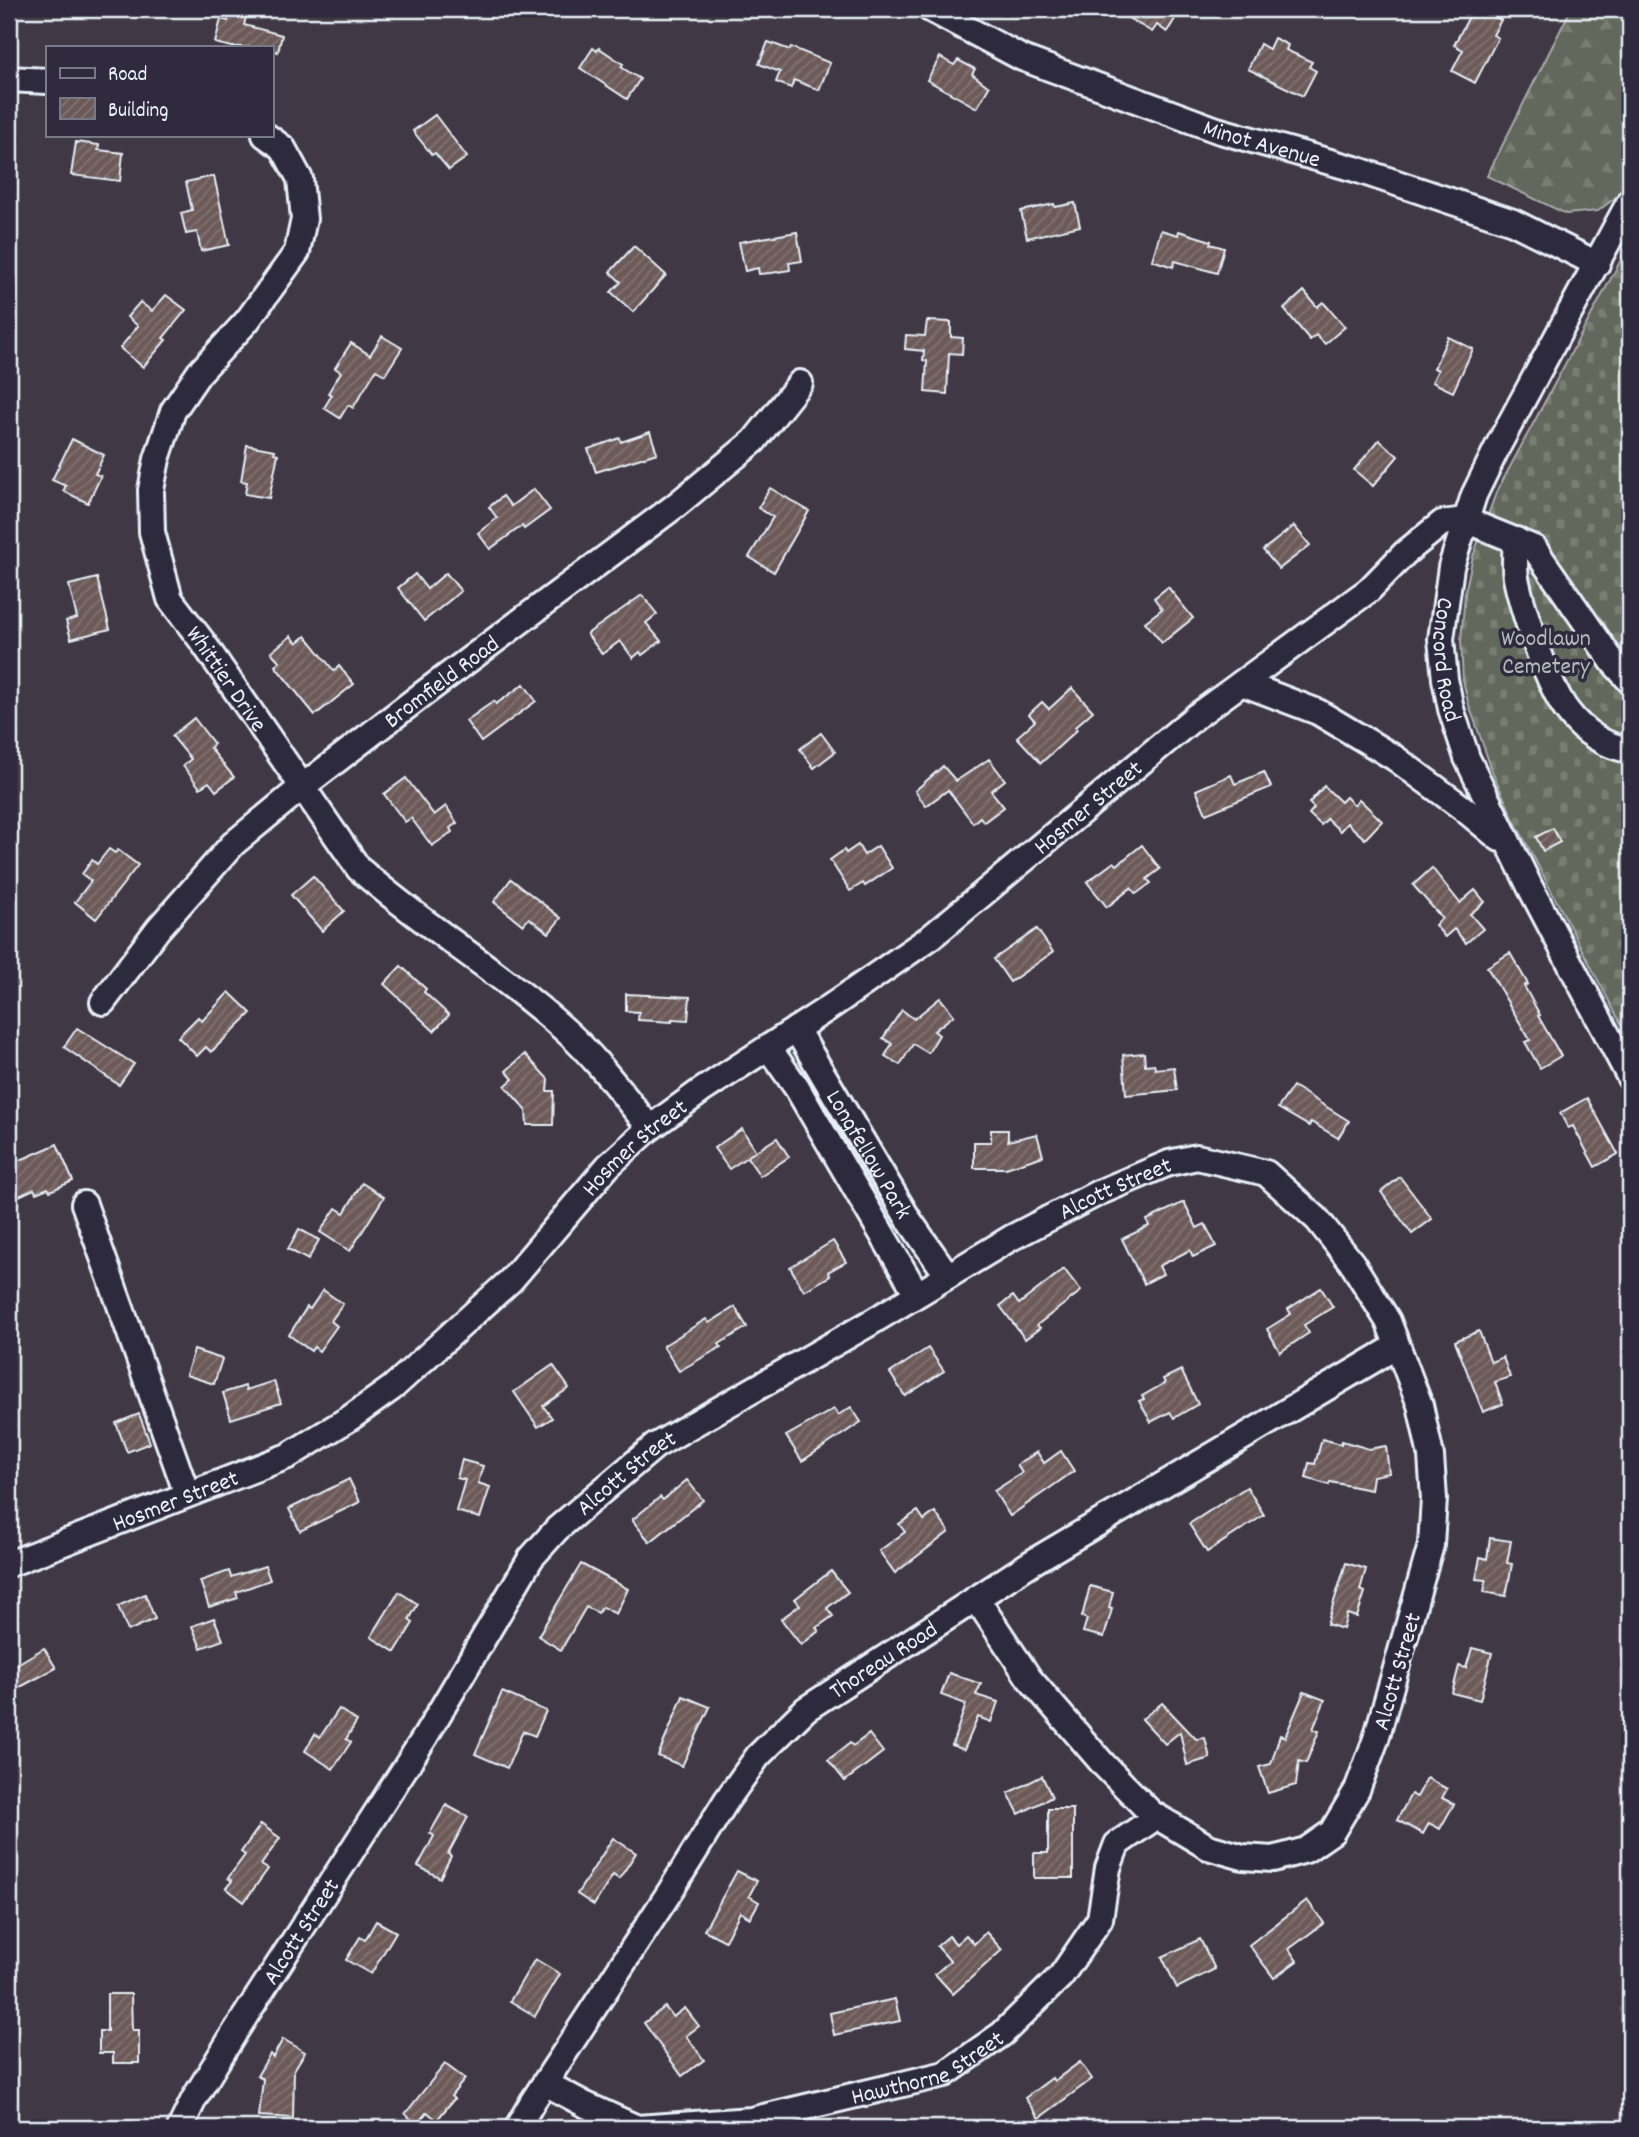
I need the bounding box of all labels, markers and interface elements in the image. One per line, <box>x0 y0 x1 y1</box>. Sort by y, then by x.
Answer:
legend <box>46 46 273 136</box>
text: Road <box>108 61 147 91</box>
text: Building <box>108 97 168 127</box>
street label: Minot Avenue <box>1198 112 1324 178</box>
street label: Concord Road <box>1421 595 1468 727</box>
street label: Whittier Drive <box>176 620 274 740</box>
park label: Woodlawn Cemetery <box>1501 623 1591 685</box>
street label: Bromfield Road <box>378 629 507 738</box>
street label: Hosmer Street <box>1027 753 1151 865</box>
street label: Longfellow Park <box>816 1084 919 1226</box>
street label: Hosmer Street <box>575 1092 696 1205</box>
street label: Alcott Street <box>1054 1150 1178 1230</box>
street label: Alcott Street <box>570 1423 684 1526</box>
street label: Hosmer Street <box>108 1463 244 1542</box>
street label: Alcott Street <box>1366 1609 1432 1735</box>
street label: Thoreau Road <box>824 1614 945 1709</box>
street label: Alcott Street <box>256 1872 350 1992</box>
street label: Hawthorne Street <box>848 2023 1012 2116</box>

